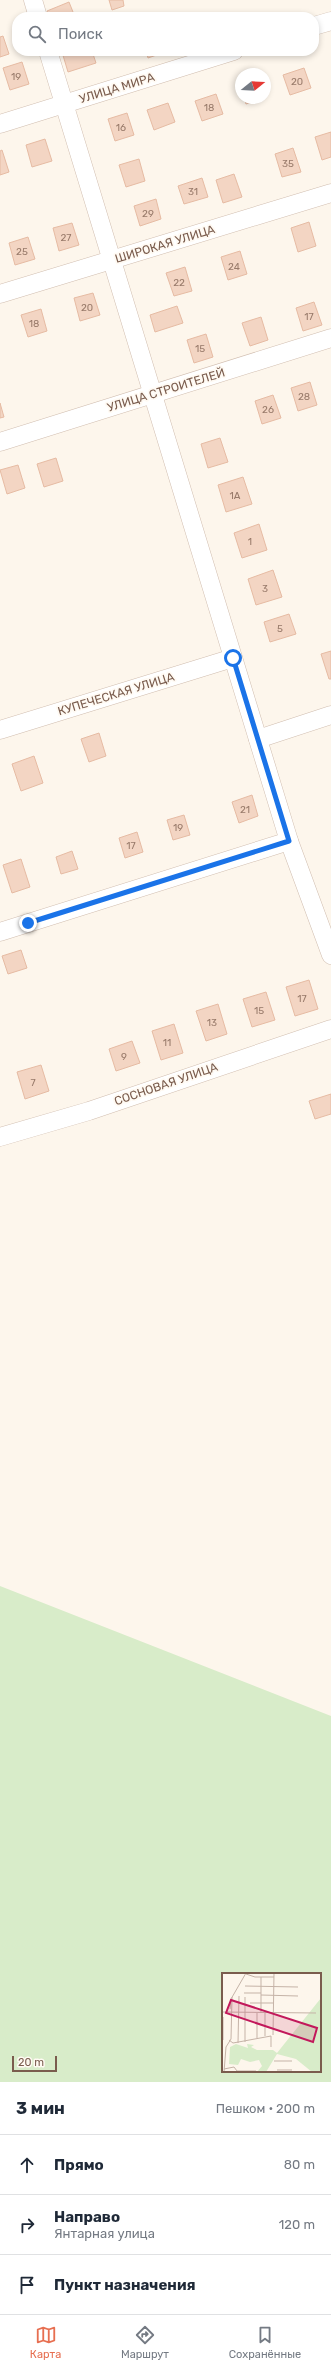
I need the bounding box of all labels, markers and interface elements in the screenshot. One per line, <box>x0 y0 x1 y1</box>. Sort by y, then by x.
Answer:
search box <box>12 12 319 56</box>
icon: search <box>26 23 48 45</box>
text: Поиск <box>58 25 103 43</box>
north arrow <box>235 68 271 104</box>
street label: УЛИЦА МИРА <box>78 70 156 106</box>
house number: 19 <box>11 71 21 83</box>
house number: 20 <box>291 76 303 88</box>
house number: 18 <box>204 102 214 114</box>
house number: 16 <box>116 122 126 134</box>
house number: 35 <box>282 158 294 170</box>
house number: 31 <box>188 186 198 198</box>
house number: 29 <box>142 208 154 220</box>
street label: ШИРОКАЯ УЛИЦА <box>113 222 217 266</box>
house number: 27 <box>61 232 72 244</box>
house number: 25 <box>16 246 28 258</box>
house number: 24 <box>228 261 240 273</box>
house number: 22 <box>173 277 185 289</box>
house number: 20 <box>81 302 93 314</box>
house number: 17 <box>304 311 314 323</box>
house number: 18 <box>29 318 39 330</box>
house number: 15 <box>195 343 205 355</box>
street label: УЛИЦА СТРОИТЕЛЕЙ <box>105 365 227 415</box>
house number: 28 <box>298 391 310 403</box>
house number: 26 <box>262 404 274 416</box>
house number: 1А <box>230 490 241 502</box>
house number: 1 <box>248 536 252 548</box>
house number: 3 <box>262 583 268 595</box>
house number: 5 <box>277 623 283 635</box>
route start <box>224 649 242 667</box>
street label: КУПЕЧЕСКАЯ УЛИЦА <box>56 670 176 718</box>
house number: 21 <box>240 804 250 816</box>
house number: 19 <box>173 822 183 834</box>
house number: 17 <box>126 840 136 852</box>
route end <box>19 914 37 932</box>
house number: 17 <box>297 993 307 1005</box>
house number: 15 <box>254 1005 264 1017</box>
house number: 13 <box>207 1017 217 1029</box>
house number: 11 <box>163 1037 171 1049</box>
house number: 9 <box>121 1051 127 1063</box>
street label: СОСНОВАЯ УЛИЦА <box>112 1060 220 1108</box>
house number: 7 <box>30 1077 36 1089</box>
inset map <box>222 1973 321 2072</box>
scale bar <box>12 2054 57 2073</box>
text: 20 m <box>18 2056 44 2069</box>
text: 3 мин <box>16 2098 65 2118</box>
text: Пешком · 200 m <box>216 2101 315 2116</box>
icon: ahead <box>16 2154 38 2176</box>
text: Прямо <box>54 2156 104 2174</box>
text: 80 m <box>284 2157 315 2172</box>
text: Направо <box>54 2208 120 2226</box>
icon: right <box>16 2214 38 2236</box>
text: 120 m <box>279 2217 315 2232</box>
text: Янтарная улица <box>54 2226 155 2241</box>
icon: arrive <box>16 2274 38 2296</box>
text: Пункт назначения <box>54 2276 196 2294</box>
tab: Карта <box>30 2324 61 2361</box>
tab: Маршрут <box>121 2324 169 2361</box>
tab: Сохранённые <box>229 2324 301 2361</box>

